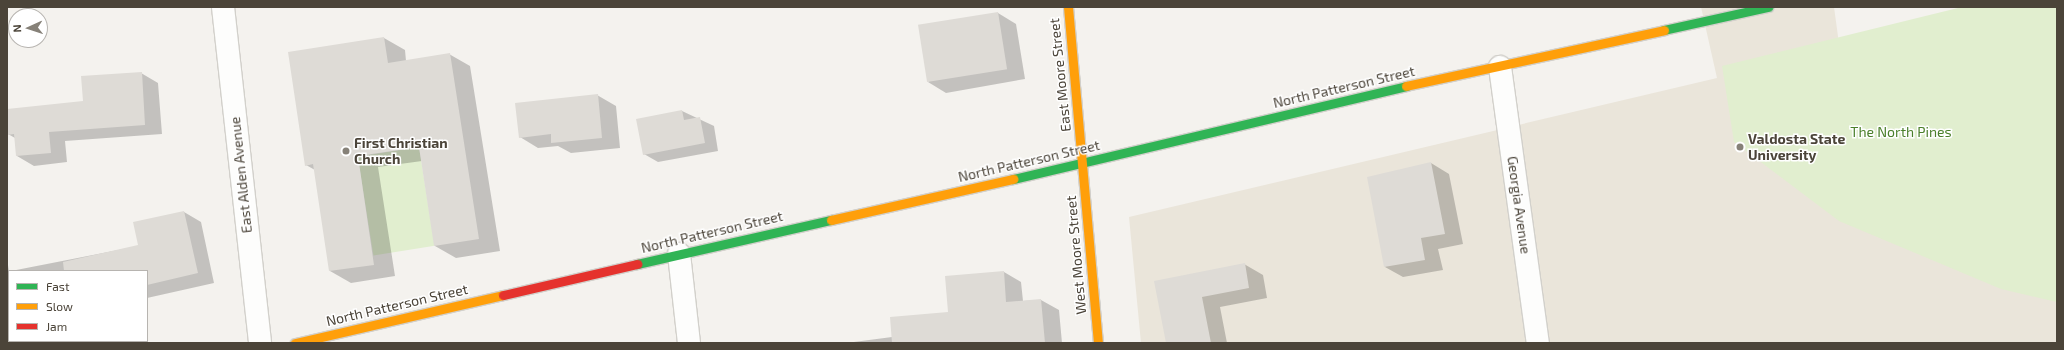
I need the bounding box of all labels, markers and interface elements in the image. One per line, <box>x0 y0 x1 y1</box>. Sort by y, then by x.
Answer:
north arrow <box>8 8 48 48</box>
street label: East Moore Street <box>1046 17 1074 133</box>
text: N <box>10 24 23 33</box>
street label: North Patterson Street <box>1271 63 1417 111</box>
street label: East Alden Avenue <box>226 116 256 234</box>
park label: The North Pines <box>1850 124 1952 140</box>
place label: Valdosta State University <box>1748 131 1845 164</box>
place label: First Christian Church <box>354 135 448 168</box>
street label: North Patterson Street <box>956 137 1102 185</box>
marker: Valdosta State University <box>1735 142 1745 152</box>
marker: First Christian Church <box>341 146 351 156</box>
street label: Georgia Avenue <box>1504 155 1534 255</box>
street label: West Moore Street <box>1062 195 1090 315</box>
street label: North Patterson Street <box>639 208 785 256</box>
legend <box>8 270 148 342</box>
text: Fast <box>46 279 69 293</box>
street label: North Patterson Street <box>324 281 470 329</box>
text: Slow <box>46 299 73 313</box>
text: Jam <box>46 319 67 333</box>

